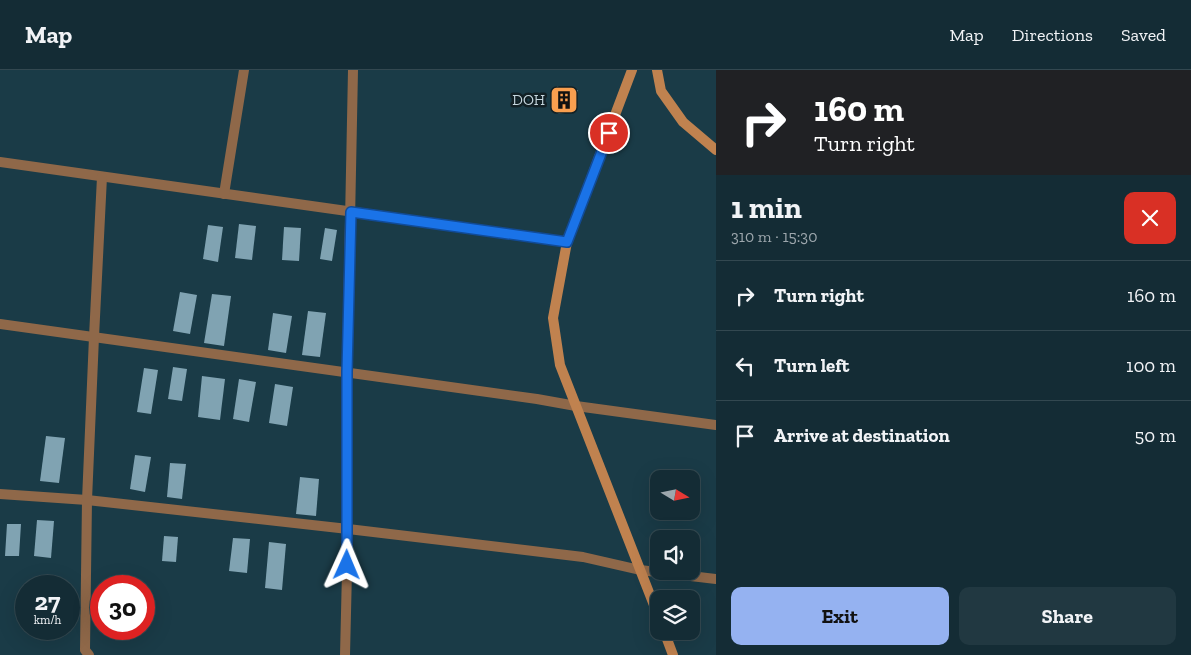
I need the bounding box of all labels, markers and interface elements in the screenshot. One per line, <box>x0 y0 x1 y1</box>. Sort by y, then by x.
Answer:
text: Map <box>25 20 72 49</box>
text: Map <box>949 24 984 46</box>
text: Directions <box>1012 24 1093 46</box>
text: Saved <box>1121 24 1166 46</box>
building icon: DOH <box>549 85 579 115</box>
text: 160 m <box>814 88 904 130</box>
icon: right <box>731 90 796 155</box>
place label: DOH <box>512 91 545 109</box>
pin <box>588 112 630 154</box>
icon: arrive <box>595 119 623 147</box>
text: Turn right <box>814 130 915 157</box>
text: 1 min <box>731 190 802 226</box>
button: close <box>1124 192 1176 244</box>
text: 310 m · 15:30 <box>731 227 817 246</box>
icon: right <box>731 282 759 310</box>
text: Turn right <box>774 284 864 307</box>
text: 160 m <box>1127 284 1176 307</box>
icon: left <box>731 352 759 380</box>
text: Turn left <box>774 354 849 377</box>
text: 100 m <box>1126 354 1176 377</box>
icon: arrive <box>731 422 759 450</box>
text: Arrive at destination <box>774 424 950 447</box>
text: 50 m <box>1135 424 1176 447</box>
north arrow <box>650 470 700 520</box>
map controls <box>650 470 700 640</box>
button: sound <box>650 530 700 580</box>
position arrow <box>320 538 372 590</box>
speed limit sign: 30 <box>90 575 155 640</box>
text: 27 <box>35 586 60 616</box>
button: Exit <box>731 587 949 645</box>
button: Share <box>959 587 1176 645</box>
button: layers <box>650 590 700 640</box>
text: km/h <box>34 613 61 627</box>

